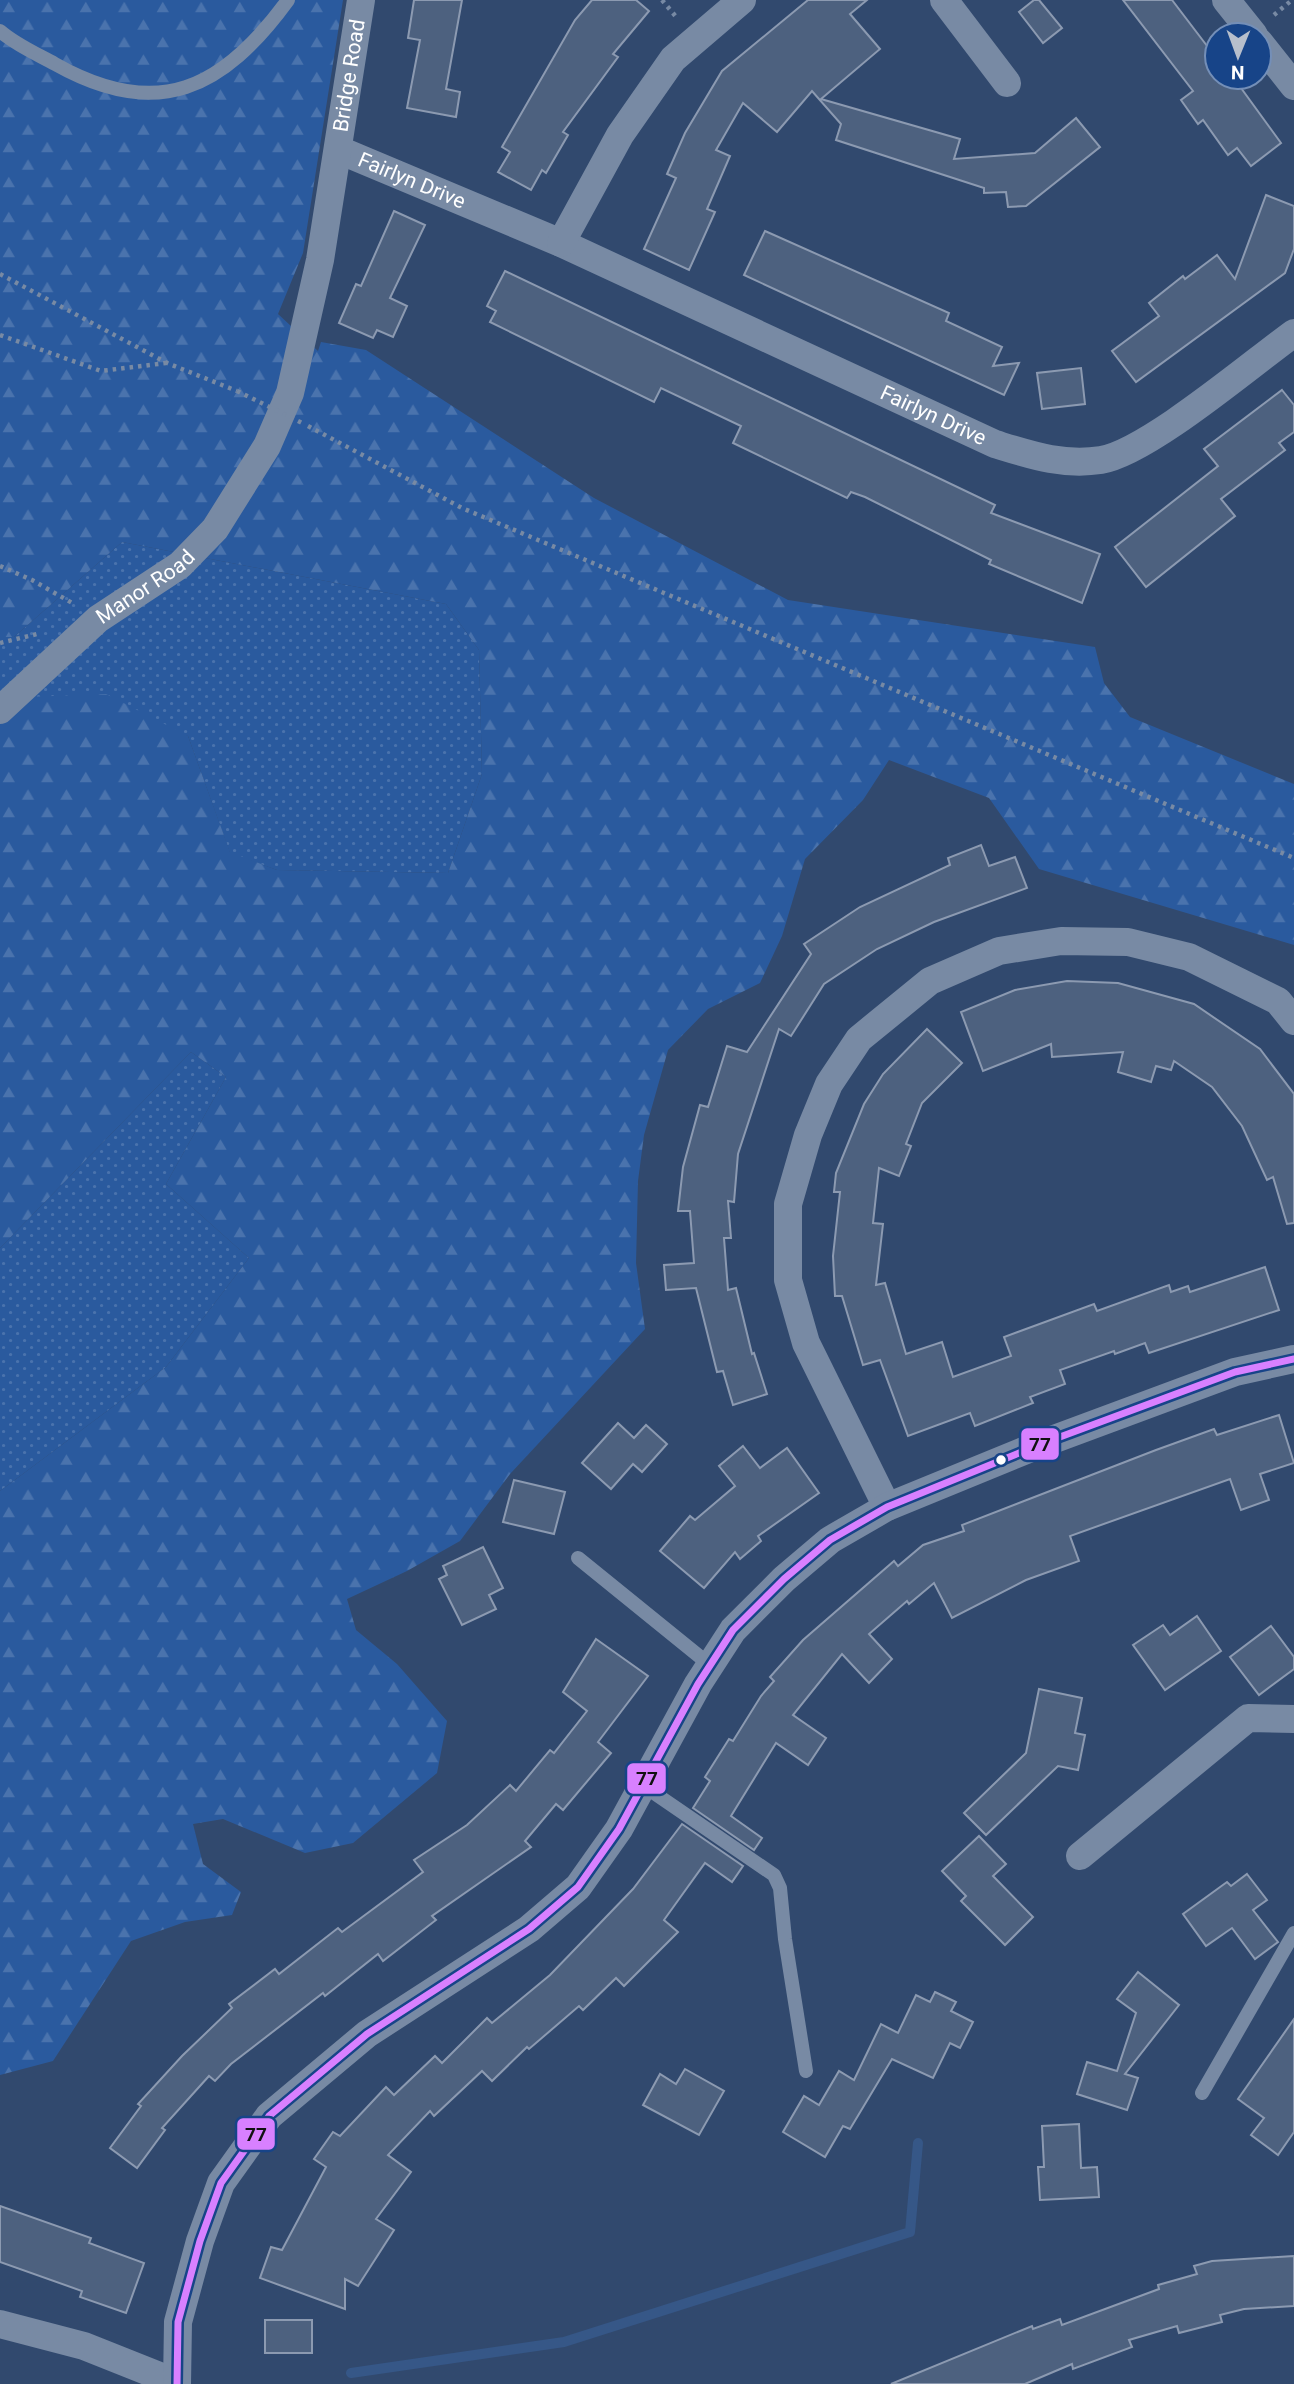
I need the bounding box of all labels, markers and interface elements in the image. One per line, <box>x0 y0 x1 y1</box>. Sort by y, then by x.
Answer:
street label: Bridge Road <box>328 18 370 133</box>
north arrow <box>1203 21 1273 91</box>
text: N <box>1231 61 1245 84</box>
street label: Fairlyn Drive <box>355 147 469 214</box>
street label: Fairlyn Drive <box>877 381 990 450</box>
street label: Manor Road <box>92 545 200 629</box>
line badge: 77 <box>1020 1427 1060 1461</box>
text: 77 <box>1029 1433 1051 1456</box>
unlabelled marker <box>994 1453 1008 1467</box>
line badge: 77 <box>626 1762 667 1795</box>
text: 77 <box>636 1767 658 1790</box>
line badge: 77 <box>236 2117 276 2151</box>
text: 77 <box>245 2123 267 2146</box>

